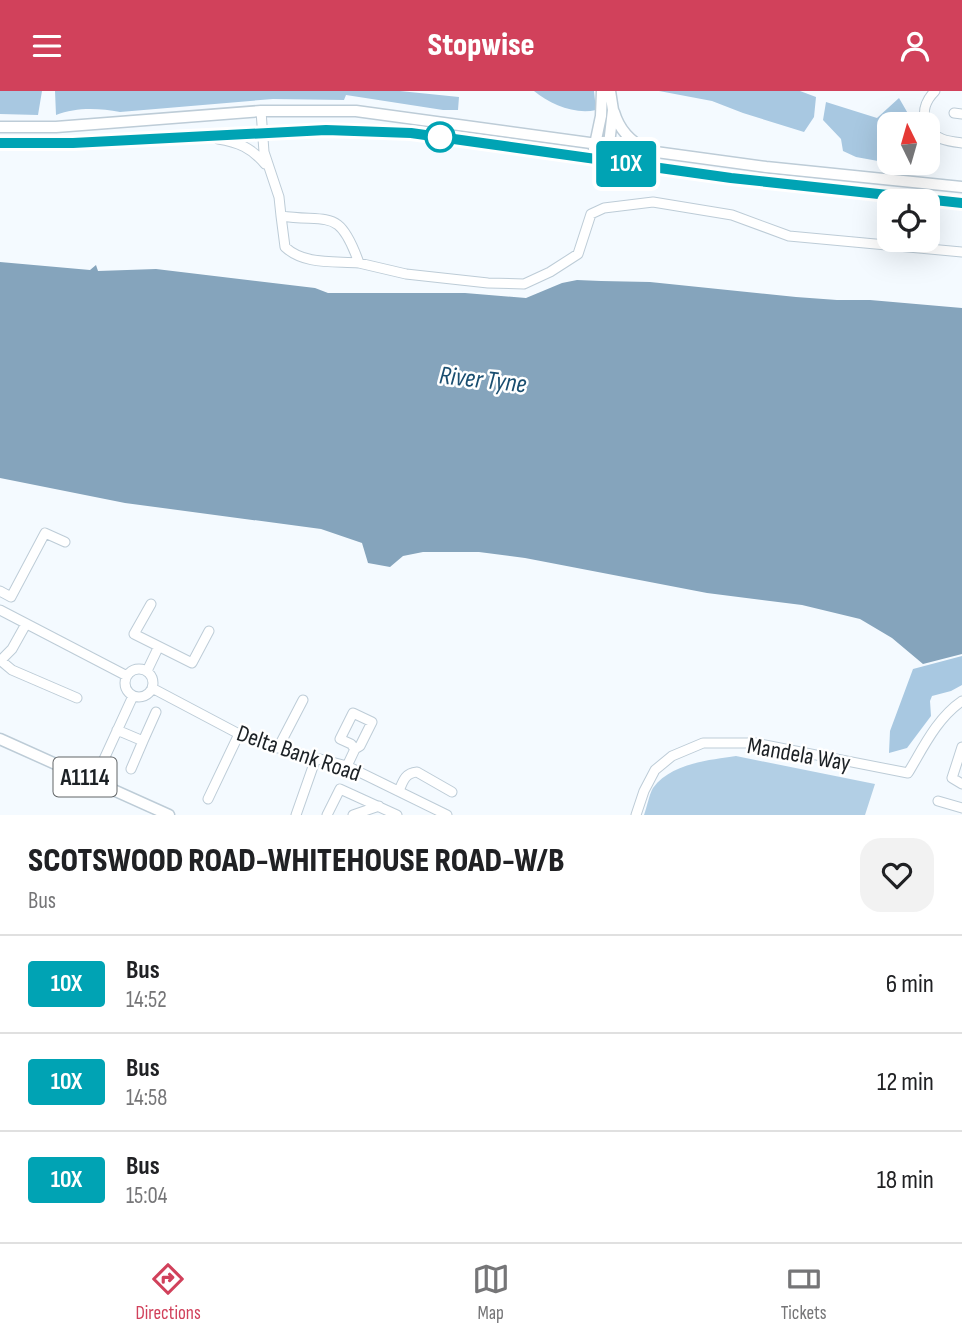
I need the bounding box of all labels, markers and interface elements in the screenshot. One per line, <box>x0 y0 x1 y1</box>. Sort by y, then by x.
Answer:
text: Stopwise <box>427 26 535 65</box>
icon: menu <box>28 27 66 65</box>
icon: person <box>896 27 934 65</box>
north arrow <box>877 112 940 175</box>
map controls <box>877 112 940 252</box>
unlabelled marker <box>425 122 455 152</box>
line badge: 10X <box>586 141 666 187</box>
text: 10X <box>610 149 642 178</box>
button: locate <box>877 189 940 252</box>
water label: River Tyne <box>438 360 528 400</box>
street label: Delta Bank Road <box>233 719 365 788</box>
street label: Mandela Way <box>745 731 853 778</box>
road number: A1114 <box>54 757 116 797</box>
button: heart <box>860 838 934 912</box>
text: SCOTSWOOD ROAD-WHITEHOUSE ROAD-W/B <box>28 841 564 881</box>
text: Bus <box>28 887 56 915</box>
text: Bus <box>126 955 160 986</box>
text: 10X <box>51 969 82 998</box>
text: 6 min <box>886 969 934 1000</box>
text: 14:52 <box>126 986 167 1014</box>
text: Bus <box>126 1053 160 1084</box>
text: 10X <box>51 1067 82 1096</box>
text: 12 min <box>877 1067 934 1098</box>
text: 14:58 <box>126 1084 167 1112</box>
text: Bus <box>126 1151 160 1182</box>
text: 10X <box>51 1165 82 1194</box>
text: 18 min <box>877 1165 934 1196</box>
text: 15:04 <box>126 1182 167 1210</box>
tab: Directions <box>135 1260 201 1325</box>
tab: Map <box>472 1260 510 1325</box>
tab: Tickets <box>781 1260 827 1325</box>

